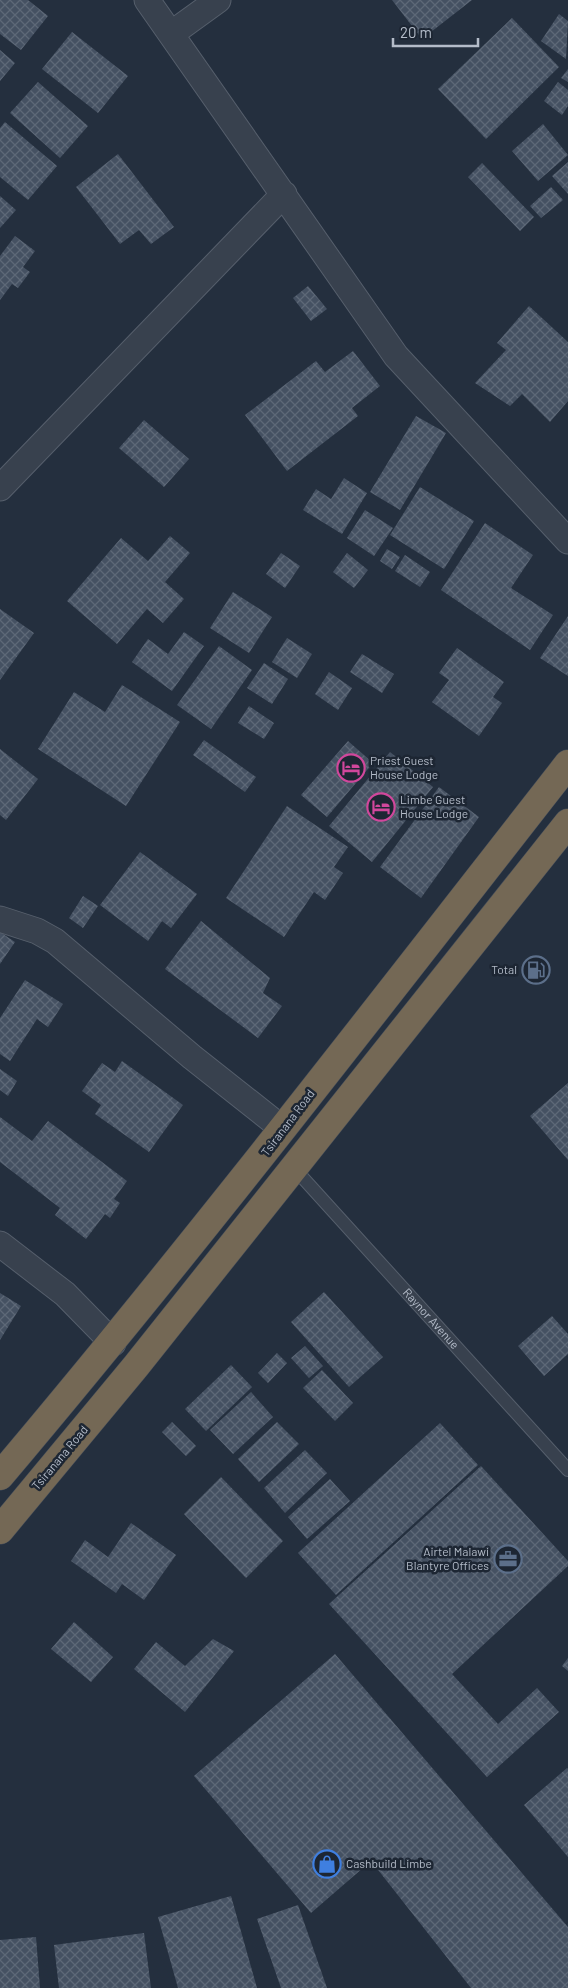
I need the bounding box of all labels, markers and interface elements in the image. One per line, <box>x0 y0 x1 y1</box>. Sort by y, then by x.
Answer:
scale bar <box>393 15 478 47</box>
text: 20 m <box>400 23 432 41</box>
hotel icon: Priest Guest House Lodge <box>336 753 366 783</box>
place label: Priest Guest House Lodge <box>370 753 438 781</box>
hotel icon: Limbe Guest House Lodge <box>366 792 396 822</box>
place label: Limbe Guest House Lodge <box>400 792 468 820</box>
fuel station icon: Total <box>521 955 551 985</box>
place label: Total <box>491 962 517 976</box>
street label: Tsiranana Road <box>258 1086 317 1158</box>
street label: Raynor Avenue <box>401 1285 463 1351</box>
street label: Tsiranana Road <box>28 1422 90 1492</box>
place label: Airtel Malawi Blantyre Offices <box>406 1544 489 1572</box>
office icon: Airtel Malawi Blantyre Offices <box>493 1544 523 1574</box>
shop icon: Cashbuild Limbe <box>312 1849 342 1879</box>
place label: Cashbuild Limbe <box>346 1856 432 1870</box>

